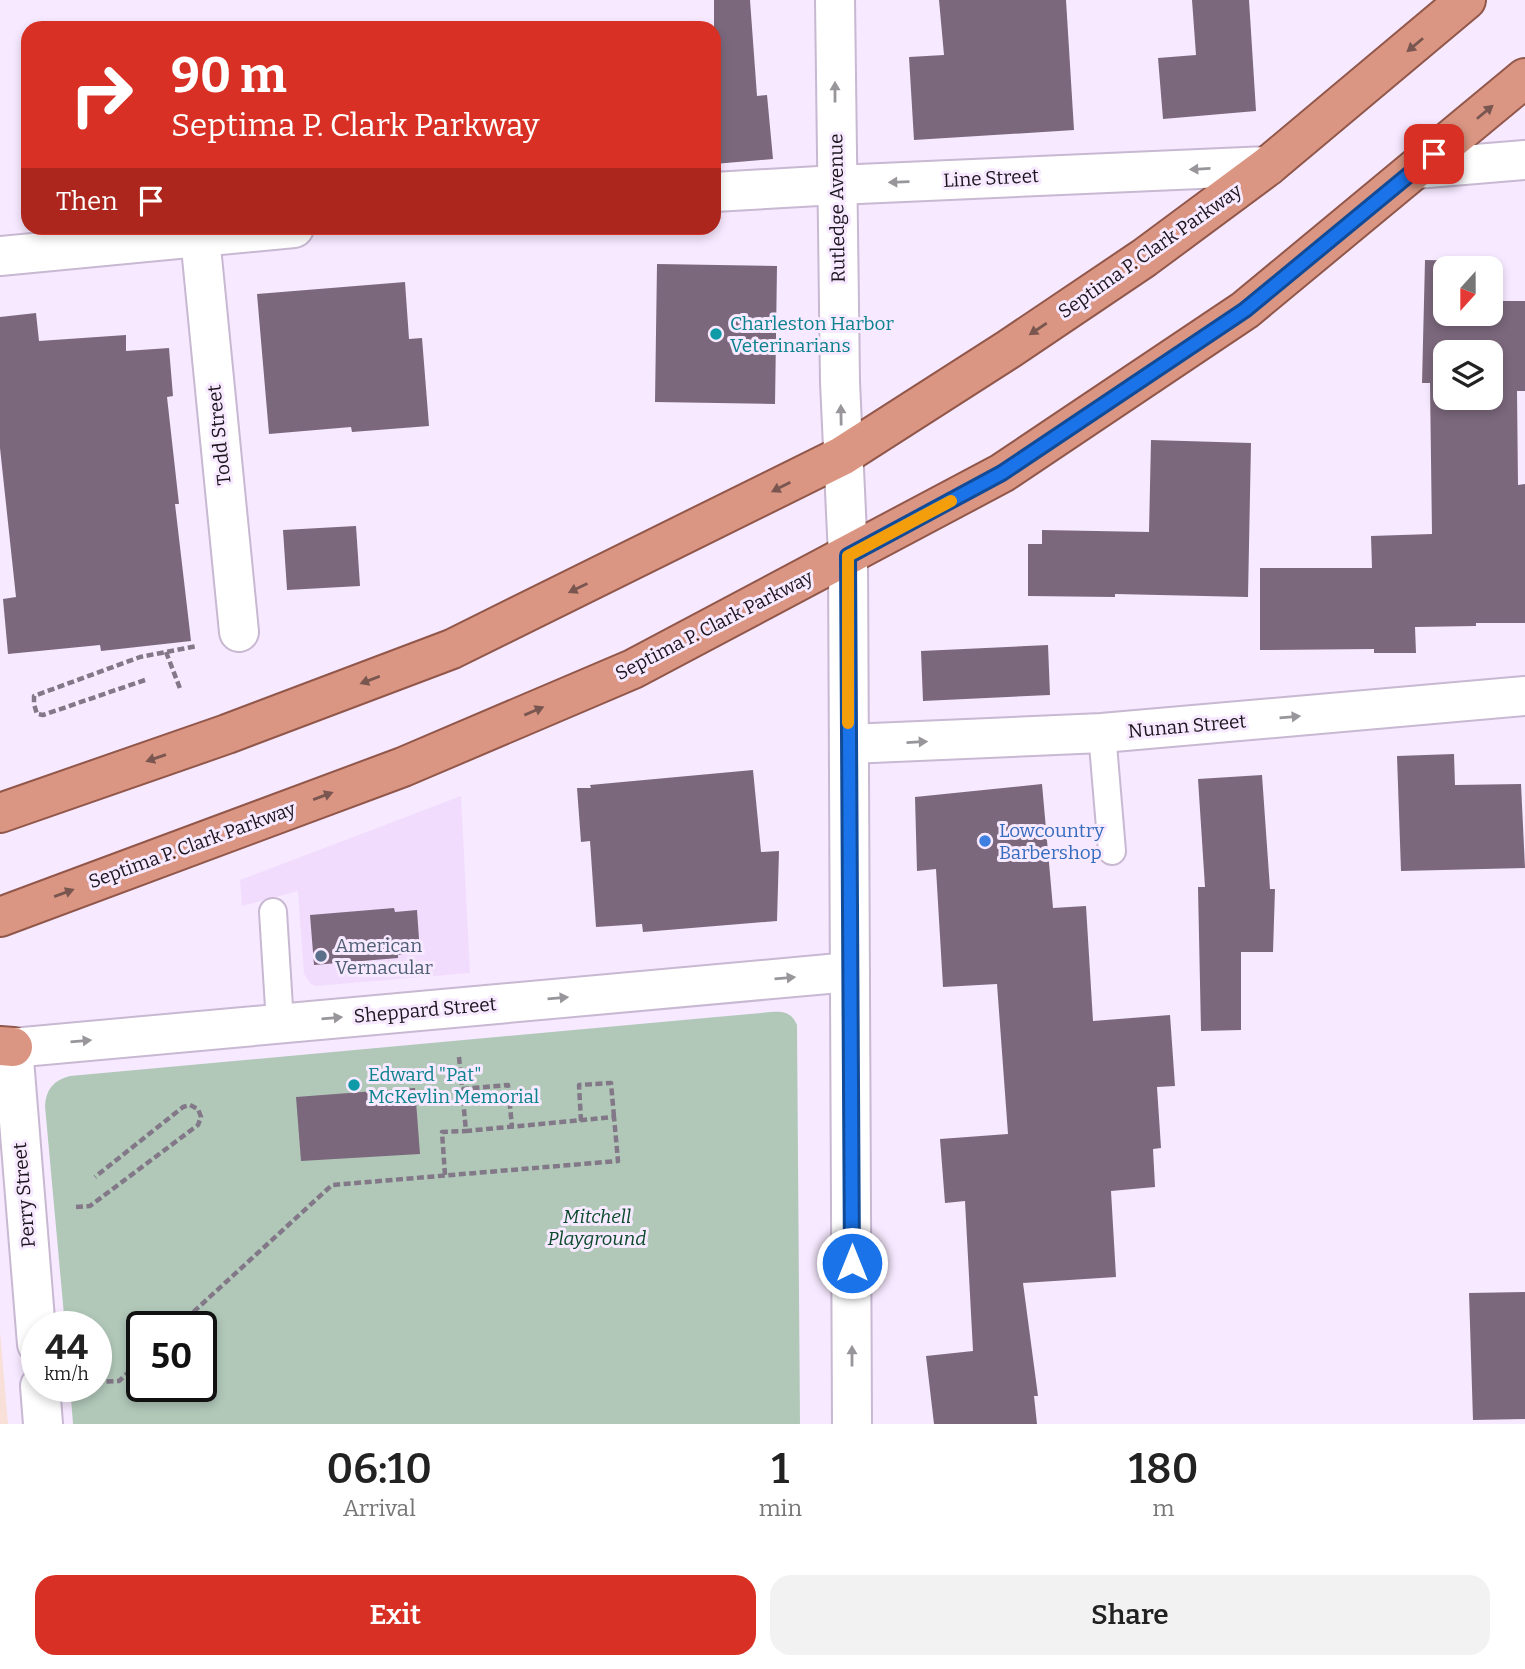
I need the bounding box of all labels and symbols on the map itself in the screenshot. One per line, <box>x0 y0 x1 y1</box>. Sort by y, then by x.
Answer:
one-way arrow <box>1406 37 1423 52</box>
one-way arrow <box>829 81 841 103</box>
one-way arrow <box>1476 105 1493 120</box>
pin <box>1404 124 1464 184</box>
street label: Rutledge Avenue <box>824 133 850 283</box>
street label: Line Street <box>943 164 1040 192</box>
one-way arrow <box>1189 164 1211 175</box>
one-way arrow <box>888 177 910 188</box>
street label: Septima P. Clark Parkway <box>1054 178 1247 323</box>
north arrow <box>1433 256 1503 326</box>
place label: Charleston Harbor Veterinarians <box>730 312 894 357</box>
one-way arrow <box>1028 323 1048 336</box>
marker: Charleston Harbor Veterinarians <box>708 326 724 342</box>
street label: Todd Street <box>202 383 236 486</box>
one-way arrow <box>836 403 847 425</box>
one-way arrow <box>771 481 791 492</box>
street label: Septima P. Clark Parkway <box>611 565 818 685</box>
one-way arrow <box>568 583 588 594</box>
one-way arrow <box>359 675 380 686</box>
one-way arrow <box>524 705 545 716</box>
street label: Nunan Street <box>1127 709 1247 743</box>
one-way arrow <box>1279 711 1301 722</box>
one-way arrow <box>906 736 928 747</box>
one-way arrow <box>146 753 167 764</box>
one-way arrow <box>313 790 334 801</box>
street label: Septima P. Clark Parkway <box>85 796 300 893</box>
place label: Lowcountry Barbershop <box>999 819 1105 864</box>
marker: Lowcountry Barbershop <box>977 833 993 849</box>
one-way arrow <box>53 887 74 898</box>
place label: American Vernacular <box>335 934 434 979</box>
marker: American Vernacular <box>313 948 329 964</box>
one-way arrow <box>774 972 796 983</box>
street label: Sheppard Street <box>353 992 498 1028</box>
one-way arrow <box>547 992 569 1003</box>
one-way arrow <box>321 1012 343 1023</box>
one-way arrow <box>70 1035 92 1046</box>
place label: Edward "Pat" McKevlin Memorial <box>368 1063 539 1108</box>
marker: Edward "Pat" McKevlin Memorial <box>346 1077 362 1093</box>
street label: Perry Street <box>8 1141 40 1249</box>
park label: Mitchell Playground <box>548 1205 646 1250</box>
position arrow <box>815 1226 889 1300</box>
speed limit sign: 50 <box>126 1311 217 1402</box>
one-way arrow <box>846 1345 858 1367</box>

